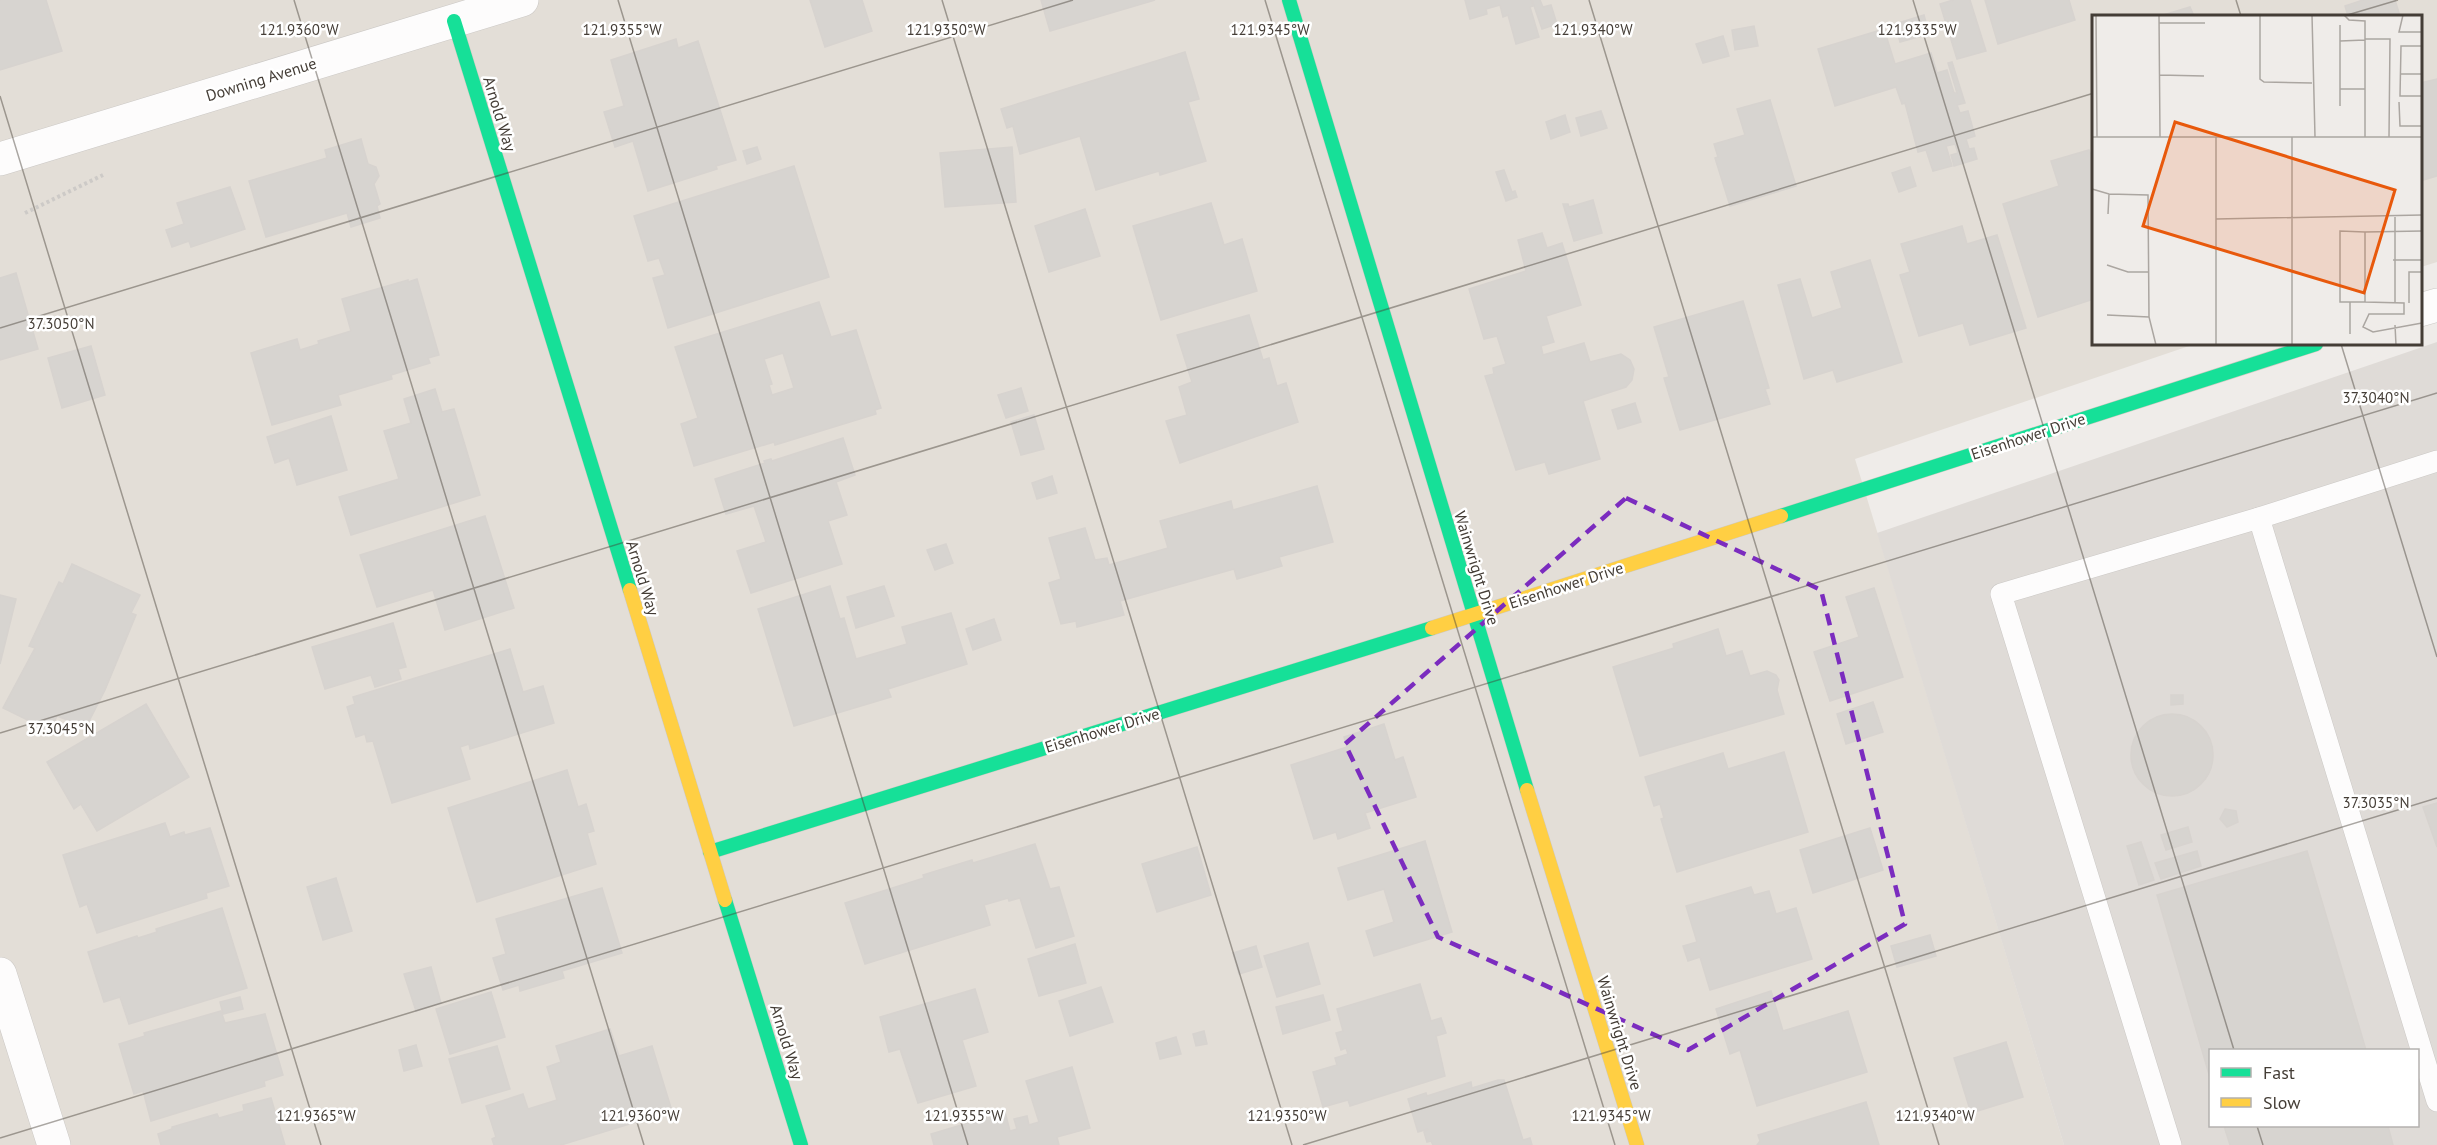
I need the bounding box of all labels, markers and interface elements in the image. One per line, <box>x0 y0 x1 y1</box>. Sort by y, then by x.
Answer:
inset map <box>2092 15 2422 345</box>
text: 121.9360°W <box>259 20 339 39</box>
text: 121.9355°W <box>582 20 662 39</box>
text: 121.9350°W <box>906 20 986 39</box>
text: 121.9345°W <box>1230 20 1310 39</box>
text: 121.9340°W <box>1553 20 1633 39</box>
text: 121.9335°W <box>1877 20 1957 39</box>
street label: Downing Avenue <box>203 53 319 105</box>
street label: Arnold Way <box>479 74 521 154</box>
text: 37.3050°N <box>27 314 95 333</box>
text: 37.3040°N <box>2342 388 2410 407</box>
street label: Eisenhower Drive <box>1968 408 2088 464</box>
street label: Wainwright Drive <box>1450 509 1504 627</box>
street label: Arnold Way <box>622 538 664 618</box>
street label: Eisenhower Drive <box>1506 557 1626 613</box>
street label: Eisenhower Drive <box>1042 703 1162 757</box>
text: 37.3045°N <box>27 719 95 738</box>
text: 37.3035°N <box>2342 793 2410 812</box>
street label: Wainwright Drive <box>1593 974 1647 1092</box>
street label: Arnold Way <box>766 1002 808 1082</box>
legend <box>2209 1049 2419 1127</box>
text: Fast <box>2263 1061 2295 1084</box>
text: Slow <box>2263 1091 2301 1114</box>
text: 121.9365°W <box>276 1106 356 1125</box>
text: 121.9360°W <box>600 1106 680 1125</box>
text: 121.9355°W <box>924 1106 1004 1125</box>
text: 121.9350°W <box>1247 1106 1327 1125</box>
text: 121.9345°W <box>1571 1106 1651 1125</box>
text: 121.9340°W <box>1895 1106 1975 1125</box>

